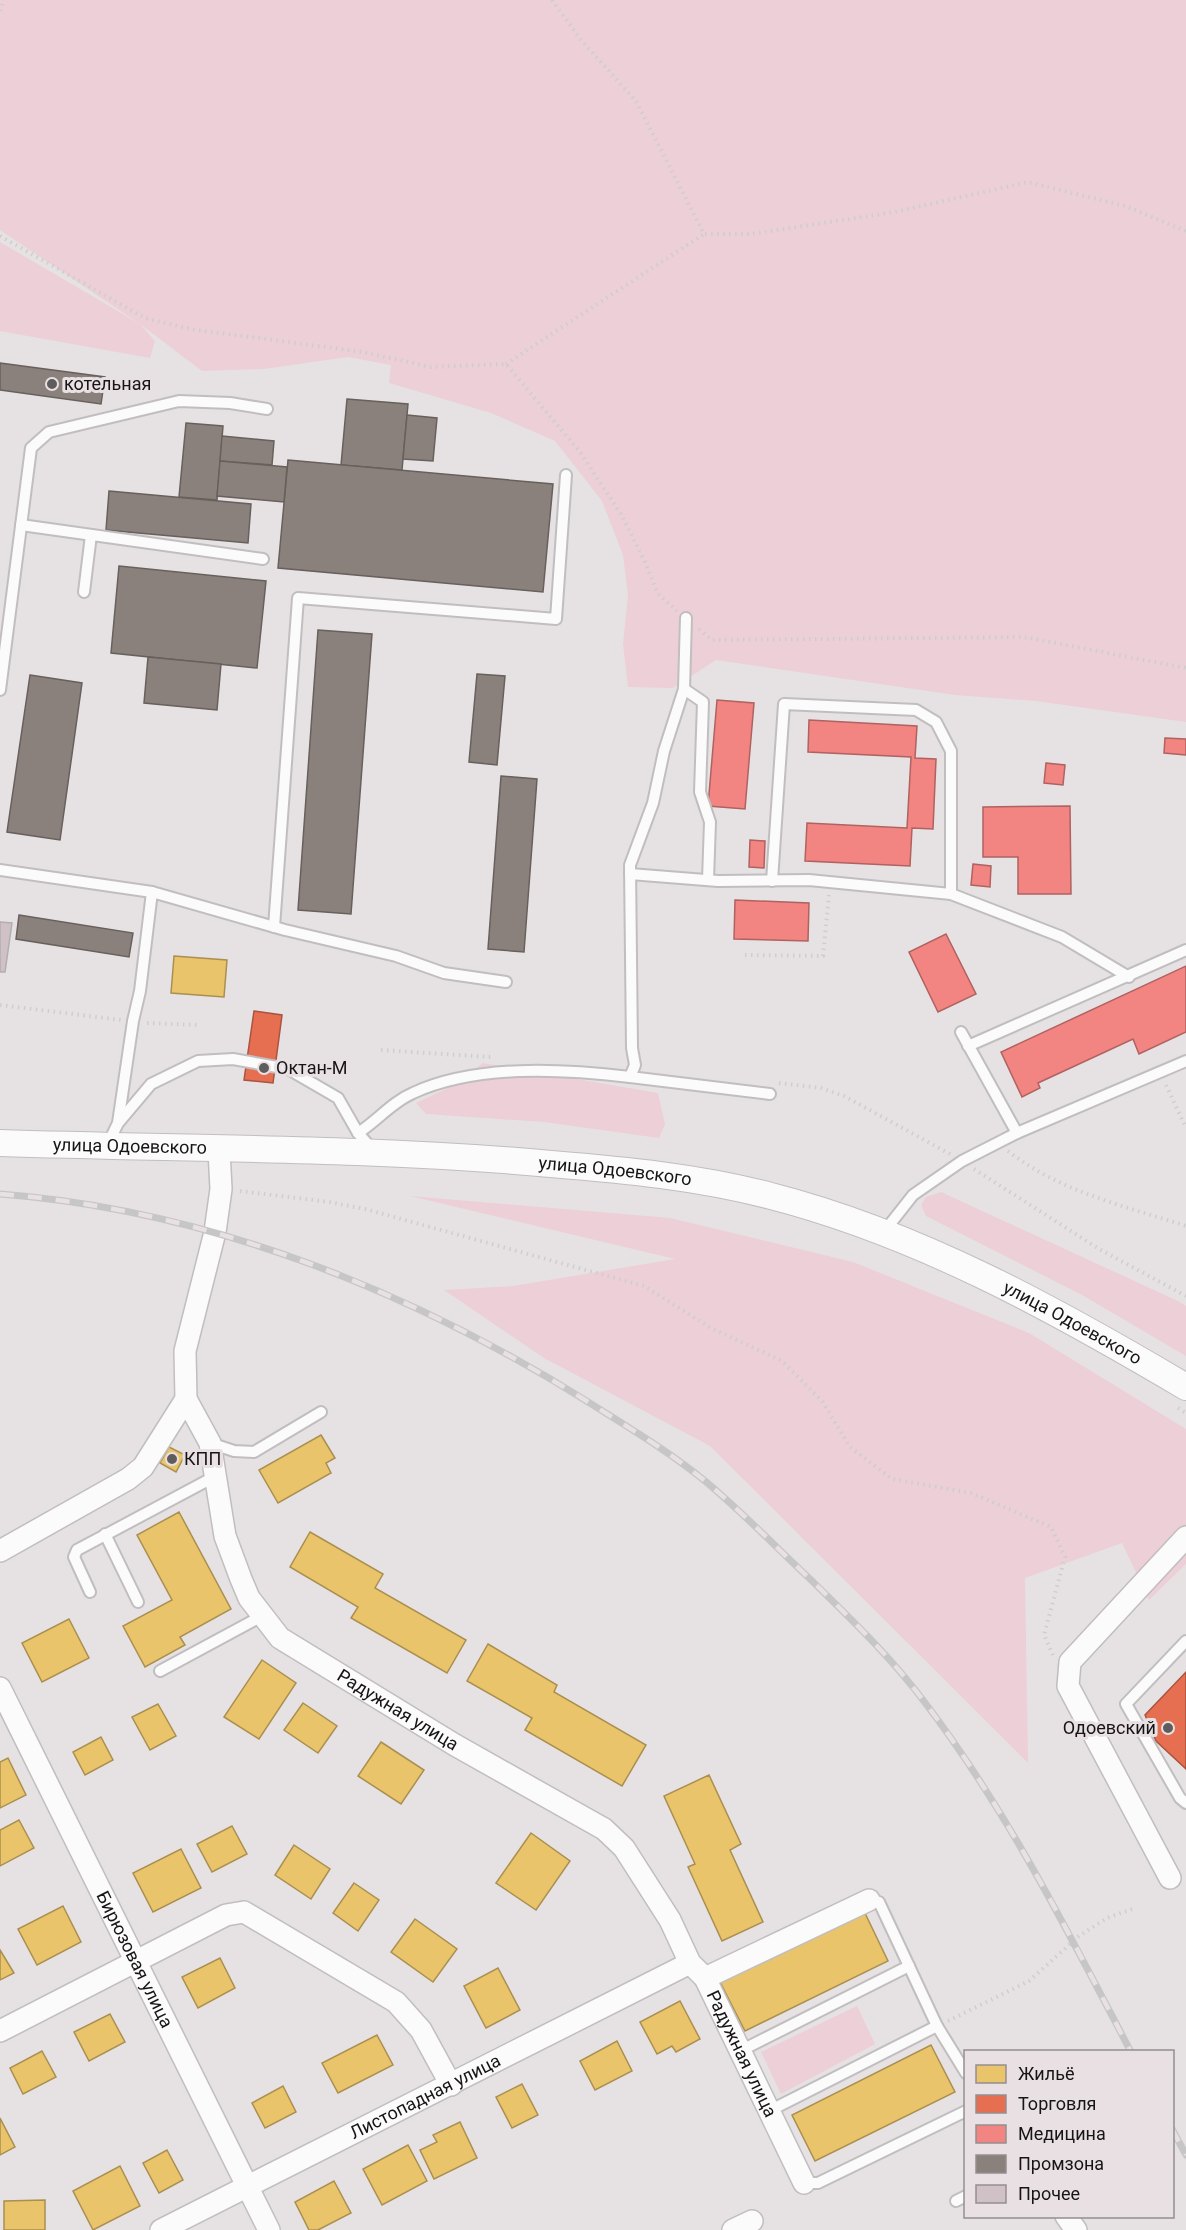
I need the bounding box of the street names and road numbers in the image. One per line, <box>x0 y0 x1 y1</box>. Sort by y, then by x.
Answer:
street label: улица Одоевского <box>53 1134 207 1158</box>
street label: улица Одоевского <box>538 1152 693 1189</box>
street label: улица Одоевского <box>1000 1276 1146 1369</box>
street label: Радужная улица <box>334 1665 462 1755</box>
street label: Бирюзовая улица <box>92 1887 178 2031</box>
street label: Радужная улица <box>703 1987 782 2120</box>
street label: Листопадная улица <box>346 2049 504 2143</box>

